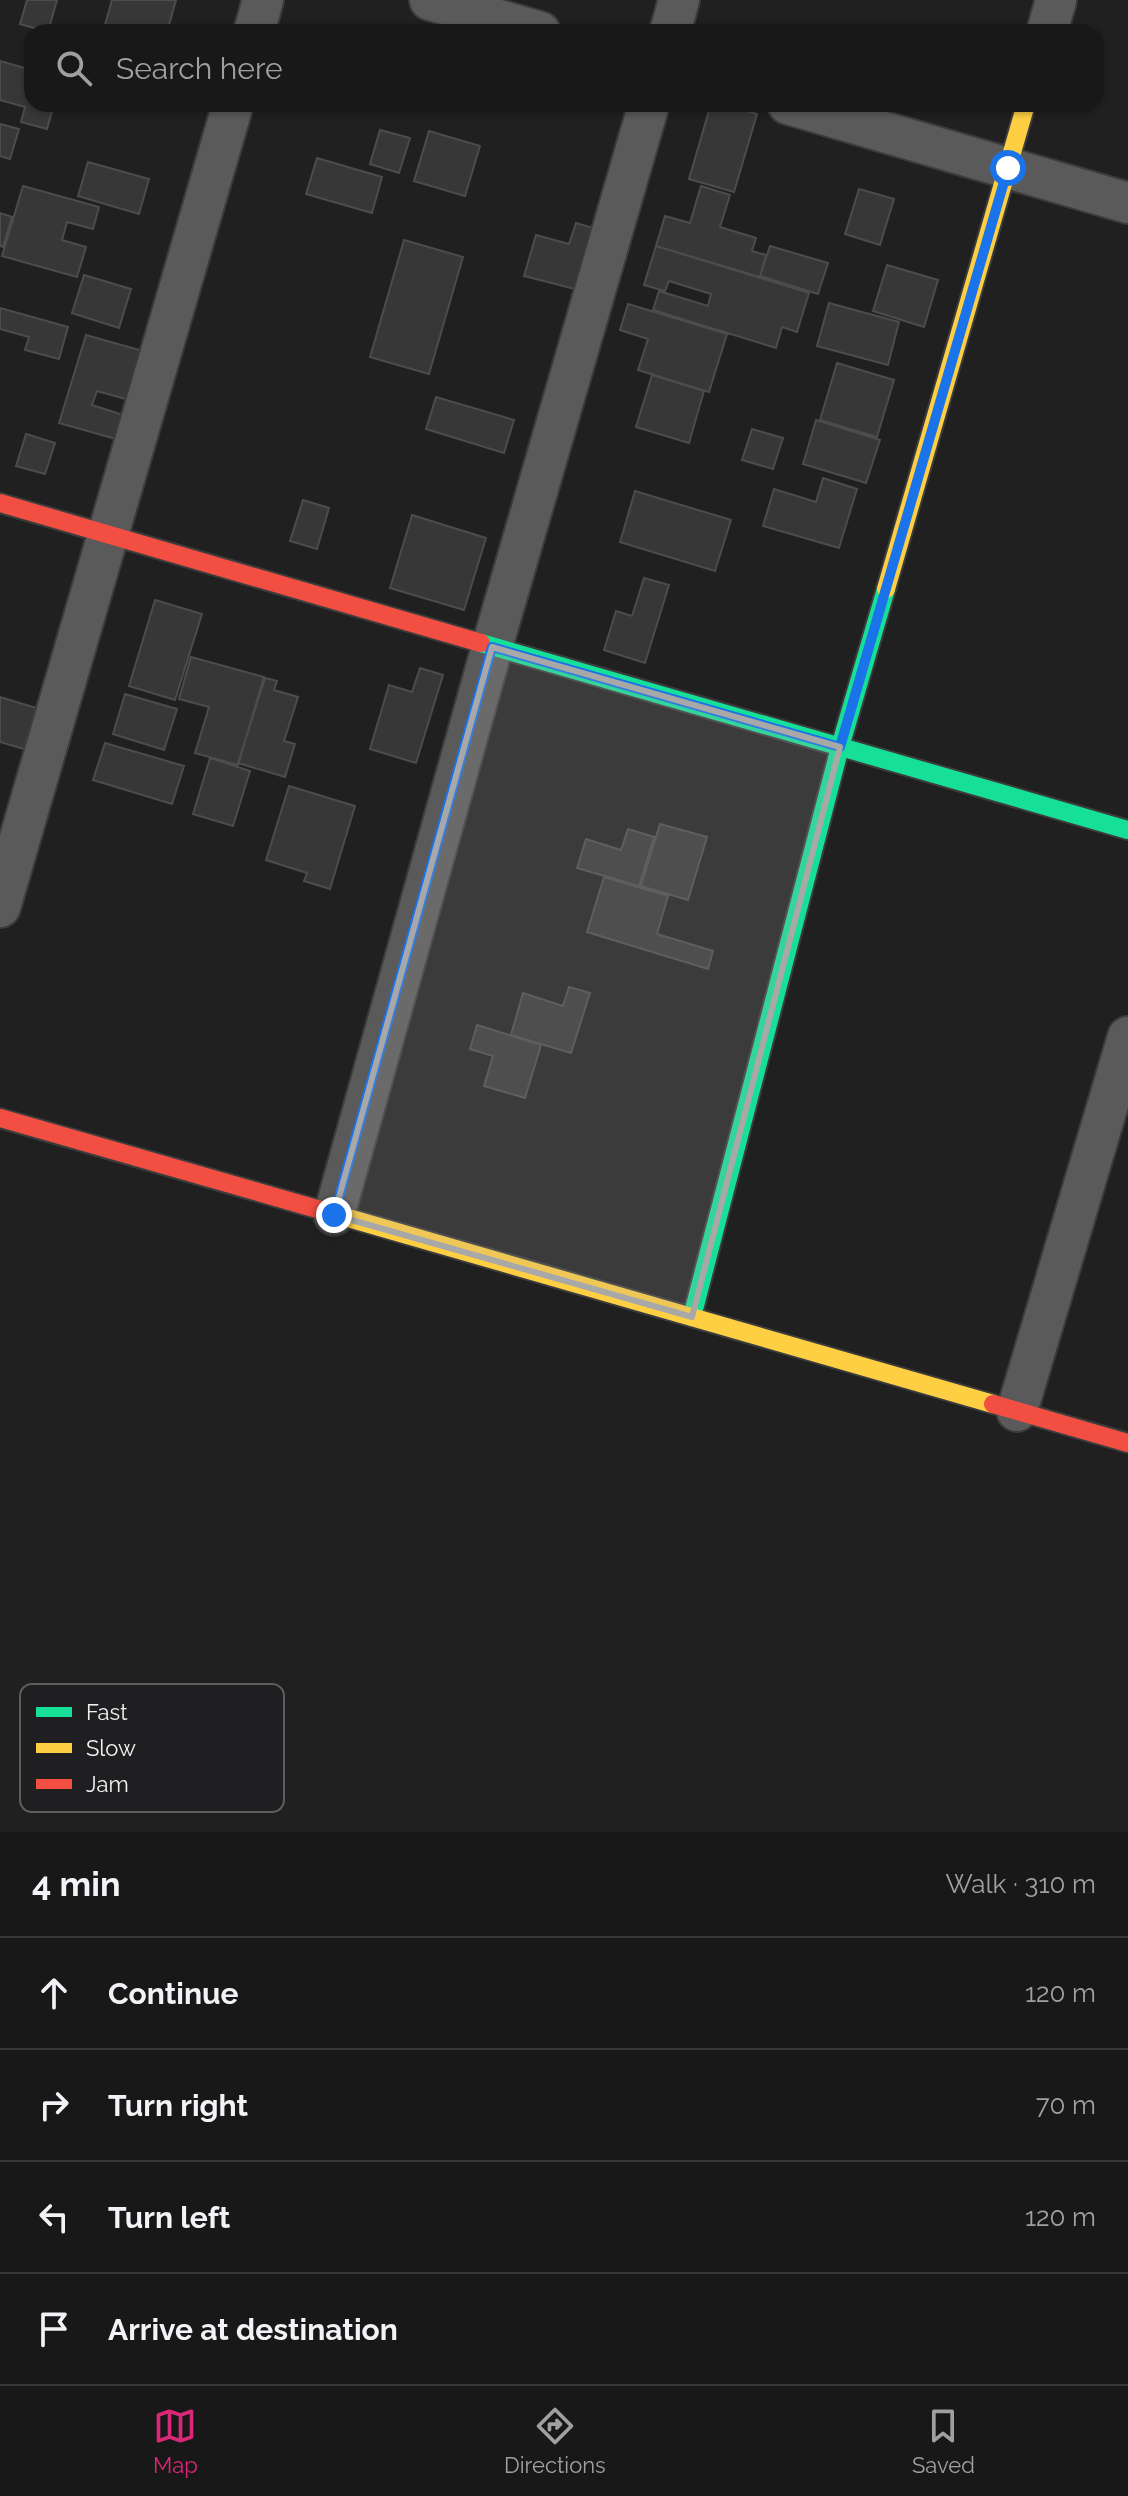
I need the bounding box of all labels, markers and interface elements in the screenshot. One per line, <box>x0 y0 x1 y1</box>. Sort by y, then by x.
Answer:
search box <box>24 24 1104 112</box>
icon: search <box>52 46 96 90</box>
text: Search here <box>116 51 283 86</box>
route start <box>990 150 1026 186</box>
route end <box>316 1197 352 1233</box>
legend <box>20 1684 284 1812</box>
text: Fast <box>86 1699 128 1725</box>
text: Slow <box>86 1735 136 1761</box>
text: Jam <box>86 1771 129 1797</box>
text: 4 min <box>32 1864 120 1904</box>
text: Walk · 310 m <box>946 1869 1096 1899</box>
icon: ahead <box>32 1971 76 2015</box>
text: Continue <box>108 1976 239 2011</box>
text: 120 m <box>1025 1978 1096 2008</box>
icon: right <box>32 2083 76 2127</box>
text: Turn right <box>108 2088 248 2123</box>
text: 70 m <box>1036 2090 1096 2120</box>
icon: left <box>32 2195 76 2239</box>
text: Turn left <box>108 2200 230 2235</box>
text: 120 m <box>1025 2202 1096 2232</box>
icon: arrive <box>32 2307 76 2351</box>
text: Arrive at destination <box>108 2312 398 2347</box>
tab: Map <box>153 2404 198 2478</box>
tab: Directions <box>504 2404 606 2478</box>
tab: Saved <box>912 2404 975 2478</box>

